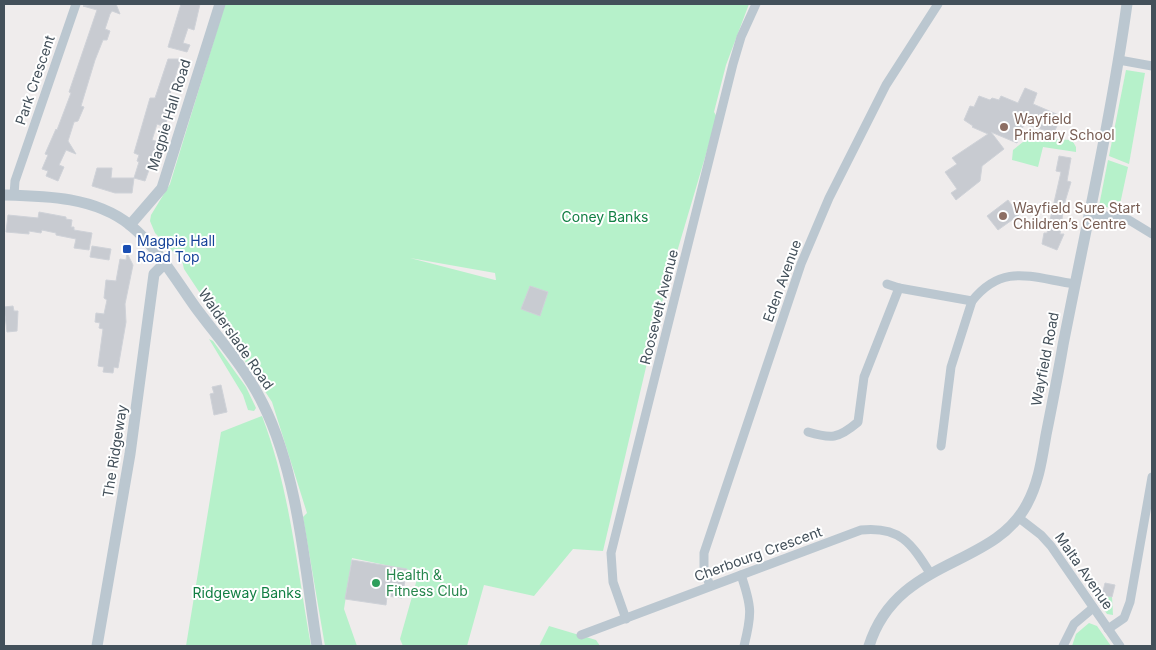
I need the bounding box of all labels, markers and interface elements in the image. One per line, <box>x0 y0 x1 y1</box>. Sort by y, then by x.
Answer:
street label: Park Crescent <box>11 32 58 127</box>
street label: Magpie Hall Road <box>143 57 194 173</box>
place label: Wayfield Primary School <box>1014 110 1115 143</box>
marker: Wayfield Primary School <box>998 121 1010 133</box>
place label: Wayfield Sure Start Children’s Centre <box>1013 199 1141 232</box>
park label: Coney Banks <box>562 208 648 225</box>
marker: Wayfield Sure Start Children’s Centre <box>997 210 1009 222</box>
place label: Magpie Hall Road Top <box>137 232 215 265</box>
street label: Eden Avenue <box>759 237 804 324</box>
marker: Magpie Hall Road Top <box>121 243 133 255</box>
street label: Roosevelt Avenue <box>636 248 681 366</box>
street label: Walderslade Road <box>195 285 278 393</box>
street label: Wayfield Road <box>1027 311 1062 407</box>
street label: The Ridgeway <box>99 403 130 499</box>
street label: Cherbourg Crescent <box>692 522 824 585</box>
street label: Malta Avenue <box>1052 529 1117 612</box>
place label: Health & Fitness Club <box>386 566 468 599</box>
marker: Health & Fitness Club <box>370 577 382 589</box>
park label: Ridgeway Banks <box>193 584 301 601</box>

